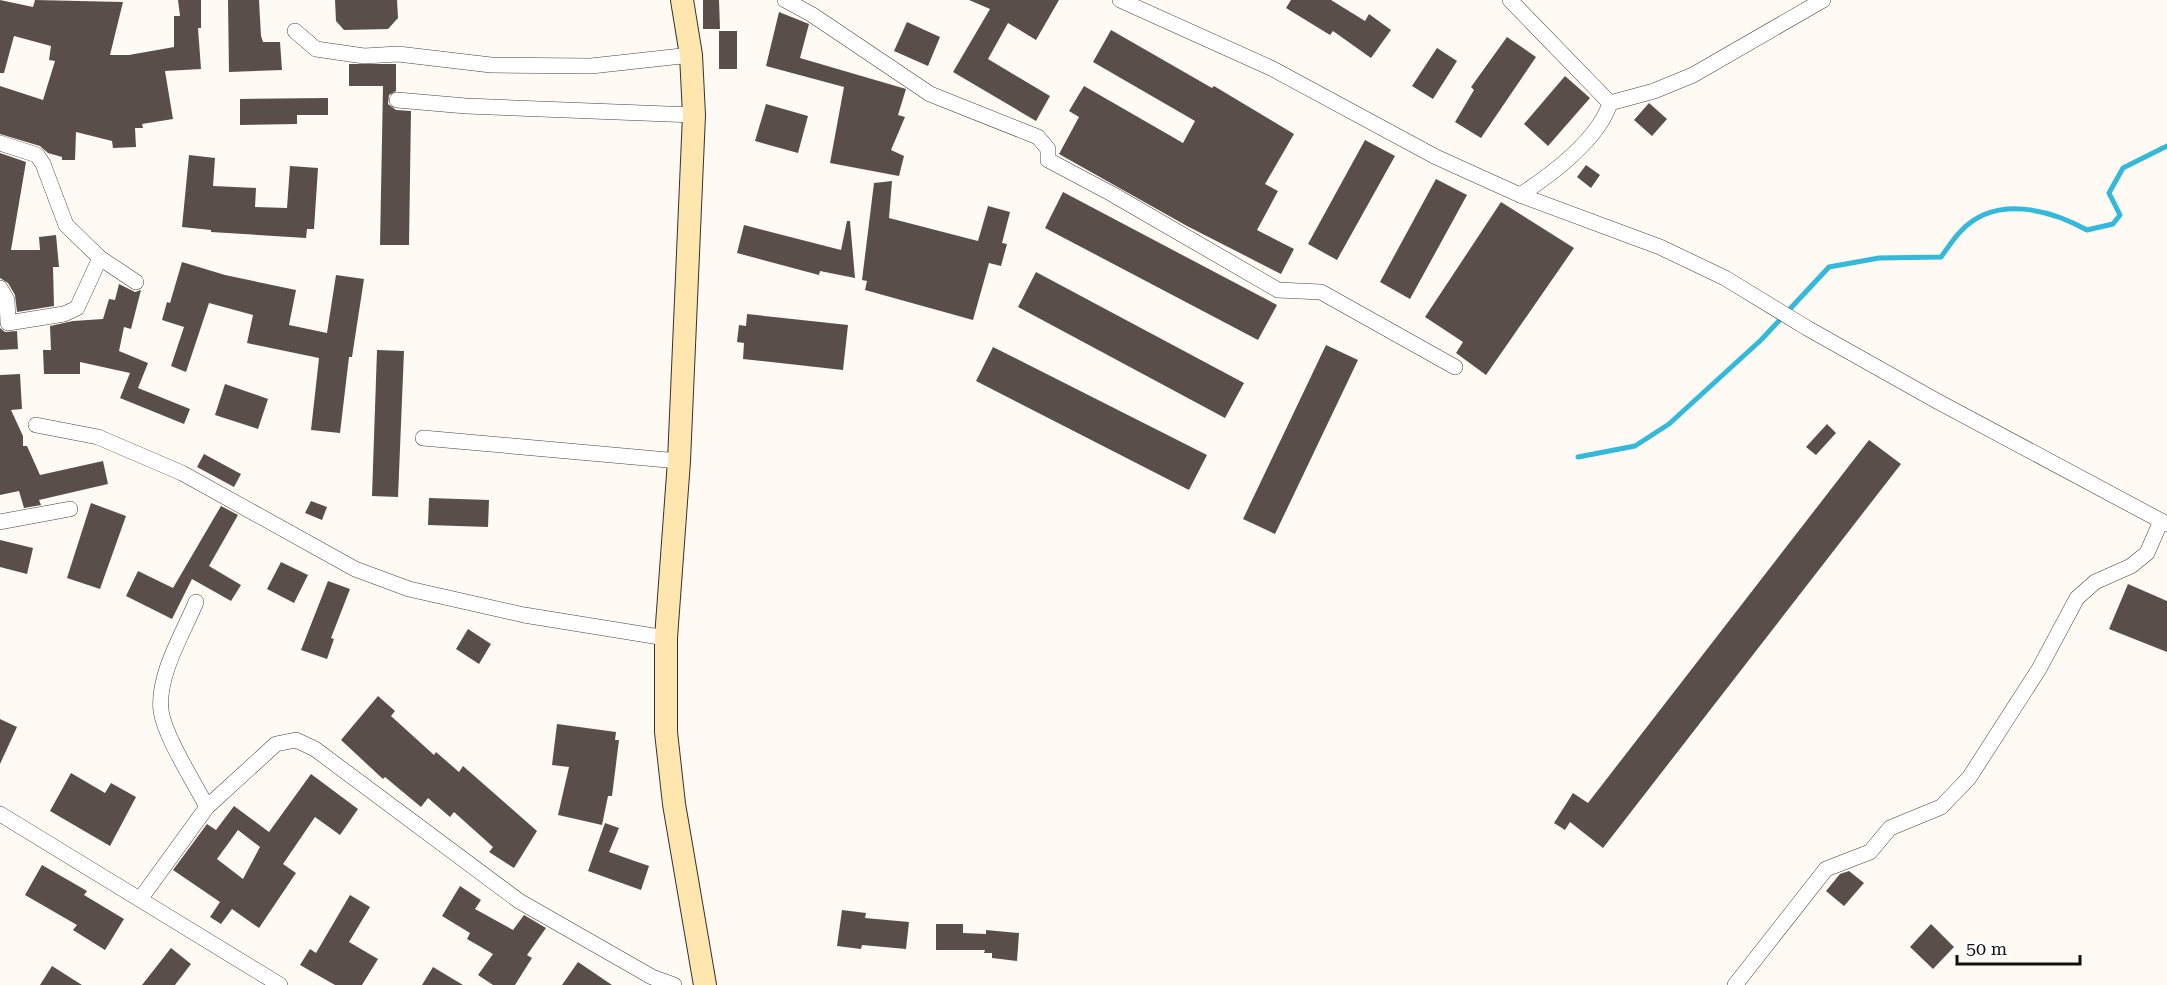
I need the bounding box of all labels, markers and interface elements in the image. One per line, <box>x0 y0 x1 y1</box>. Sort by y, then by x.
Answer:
scale bar <box>1957 928 2080 966</box>
text: 50 m <box>1966 938 2007 959</box>

